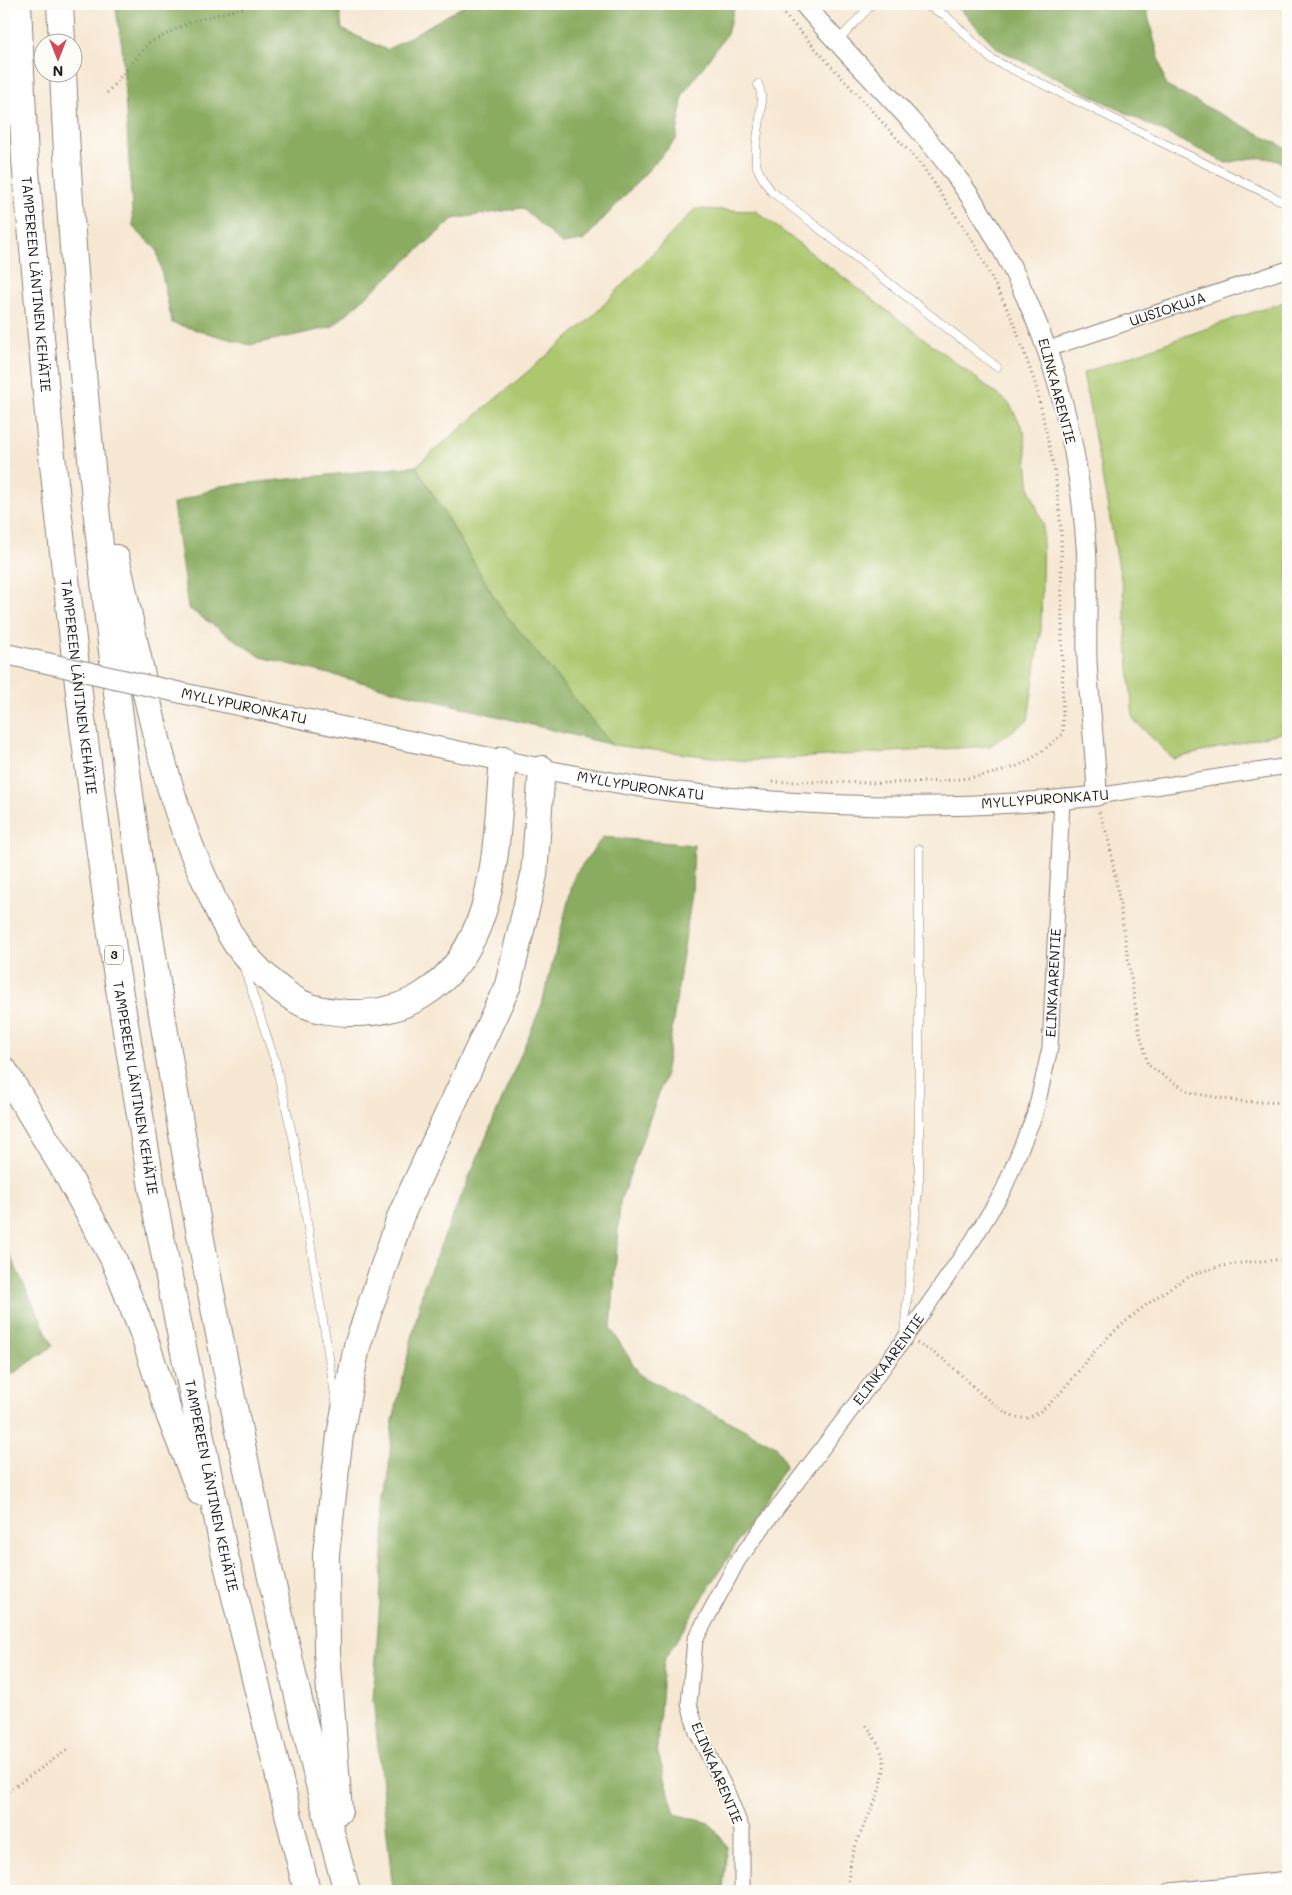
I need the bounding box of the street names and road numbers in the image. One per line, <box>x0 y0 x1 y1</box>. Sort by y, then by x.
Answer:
street label: TAMPEREEN LÄNTINEN KEHÄTIE <box>18 176 56 393</box>
street label: UUSIOKUJA <box>1127 287 1208 330</box>
street label: ELINKAARENTIE <box>1034 336 1081 446</box>
street label: TAMPEREEN LÄNTINEN KEHÄTIE <box>57 578 102 796</box>
street label: MYLLYPURONKATU <box>180 683 309 728</box>
street label: MYLLYPURONKATU <box>576 766 705 804</box>
street label: MYLLYPURONKATU <box>981 785 1109 812</box>
street label: ELINKAARENTIE <box>1041 928 1065 1038</box>
road number: 3 <box>105 946 123 964</box>
street label: TAMPEREEN LÄNTINEN KEHÄTIE <box>109 980 163 1196</box>
street label: ELINKAARENTIE <box>848 1310 928 1409</box>
street label: TAMPEREEN LÄNTINEN KEHÄTIE <box>181 1378 243 1594</box>
street label: ELINKAARENTIE <box>687 1719 748 1827</box>

